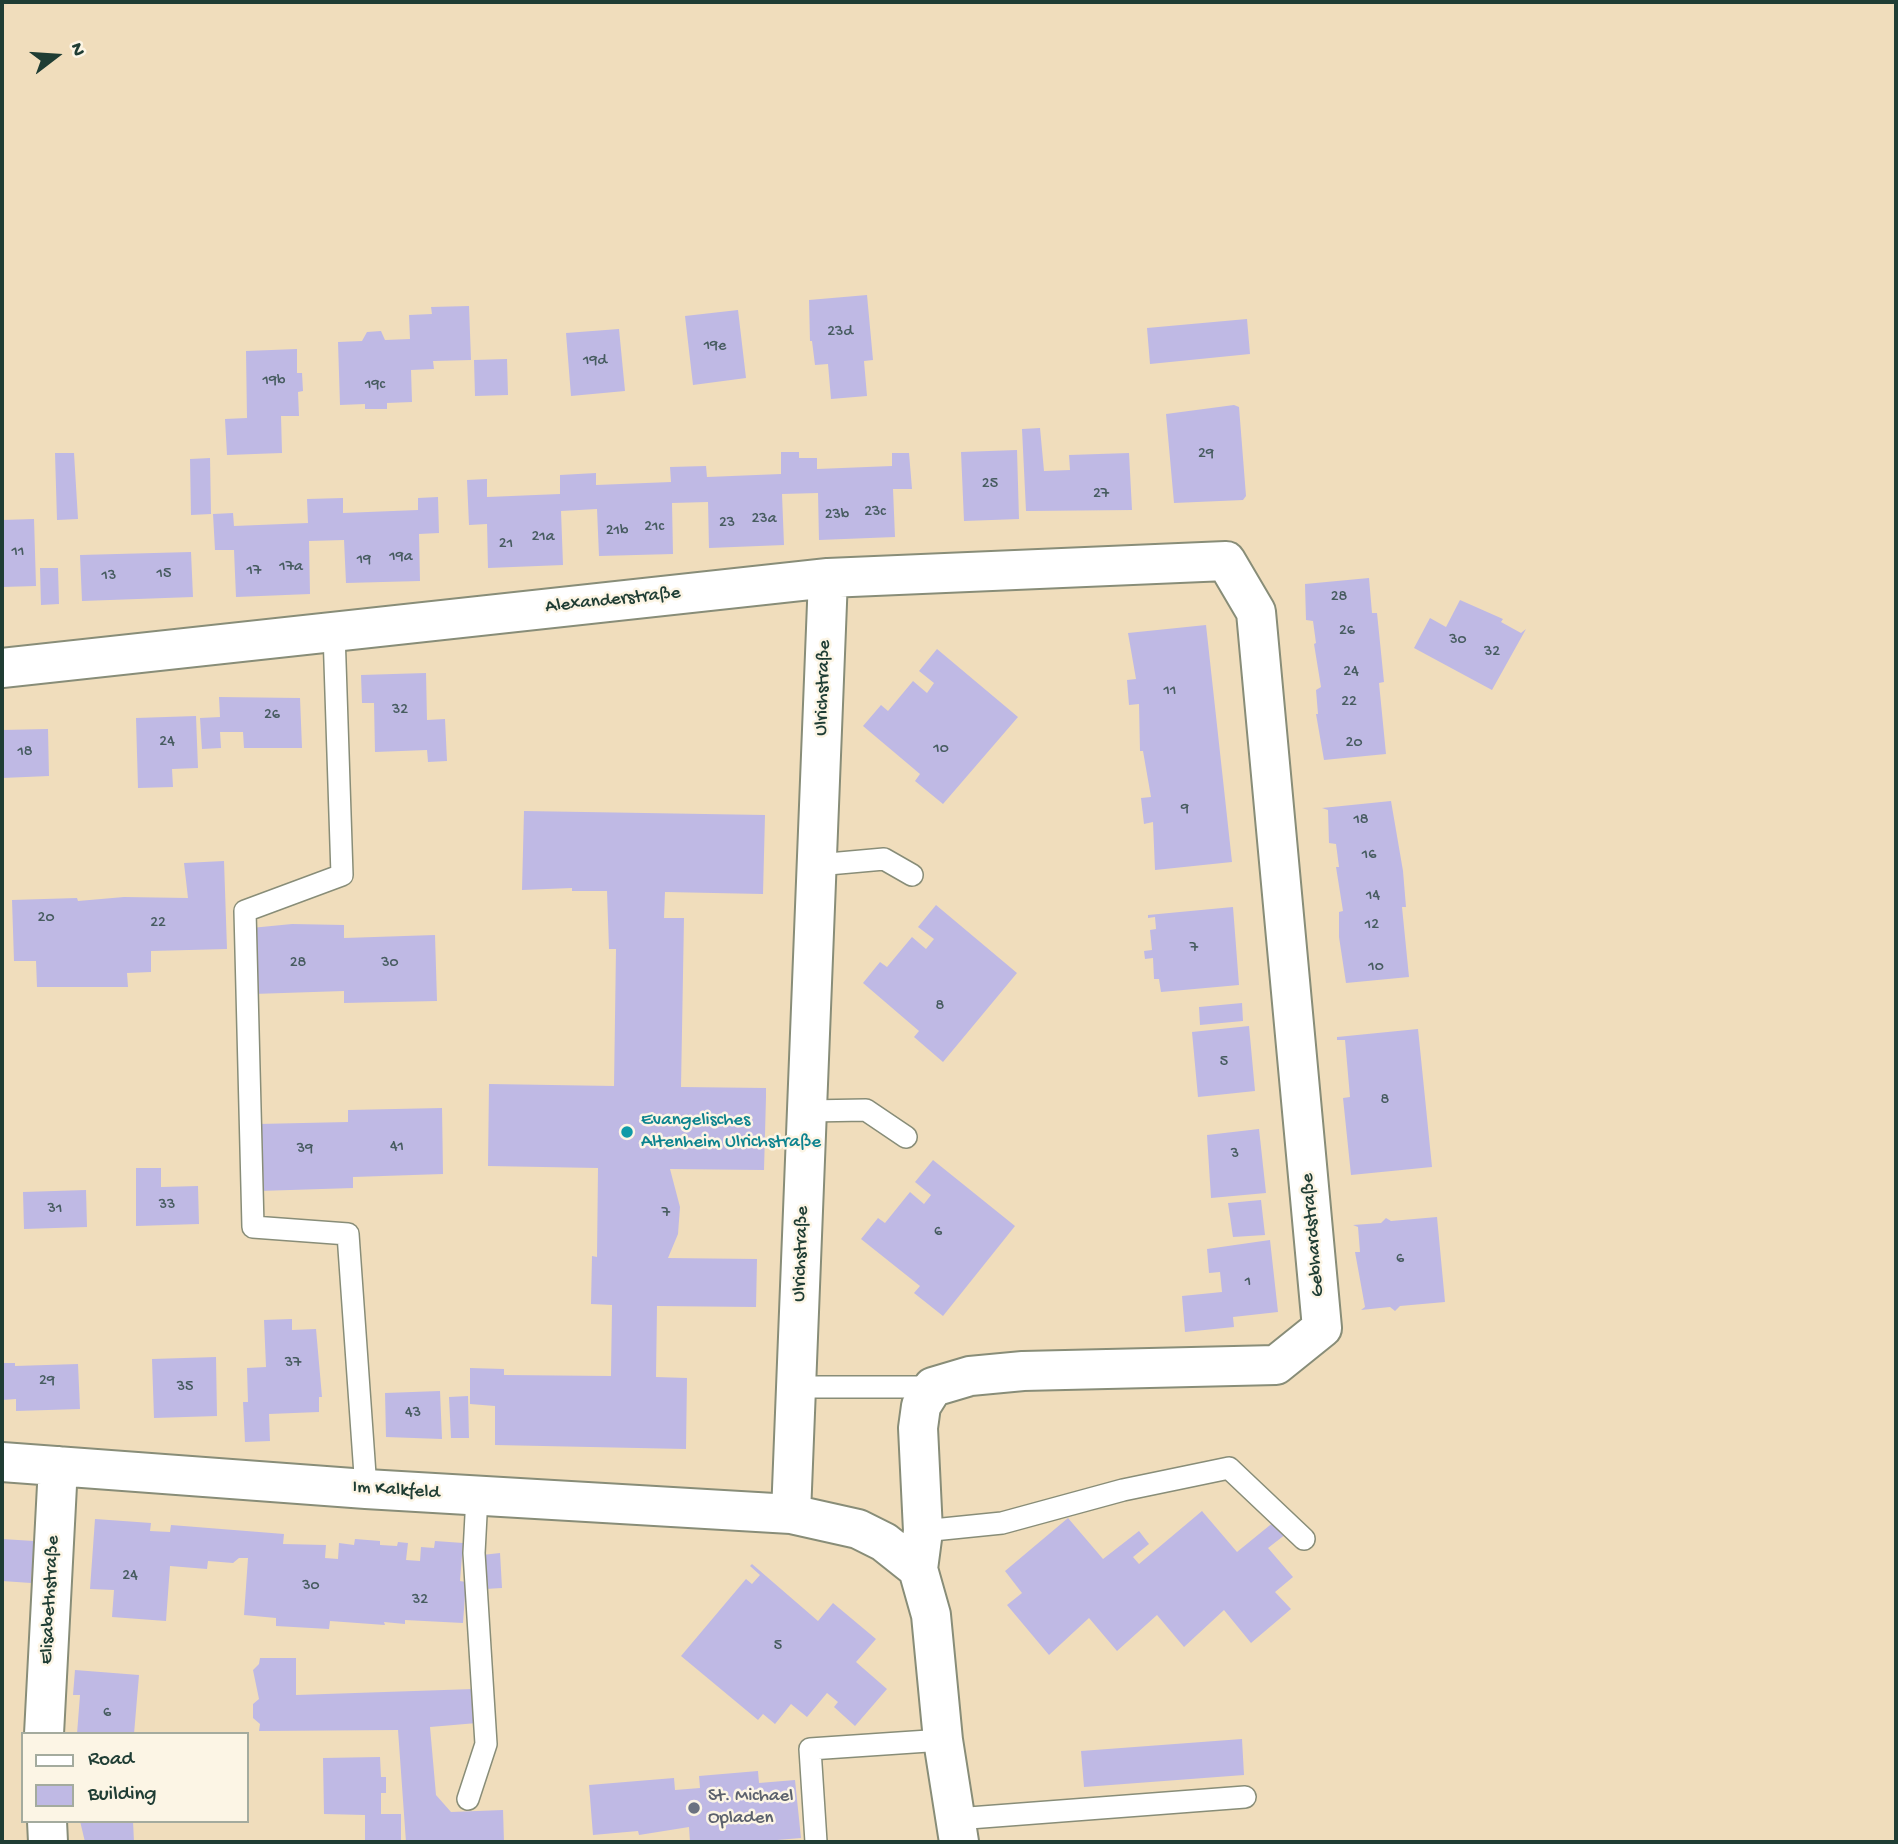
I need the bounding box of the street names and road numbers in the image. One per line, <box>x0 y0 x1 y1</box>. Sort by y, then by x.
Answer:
street label: Alexanderstraße <box>544 583 682 619</box>
street label: Ulrichstraße <box>811 640 837 736</box>
street label: Gebhardstraße <box>1297 1172 1331 1298</box>
street label: Ulrichstraße <box>789 1206 815 1302</box>
street label: Im Kalkfeld <box>352 1477 440 1505</box>
street label: Elisabethstraße <box>36 1535 66 1665</box>

